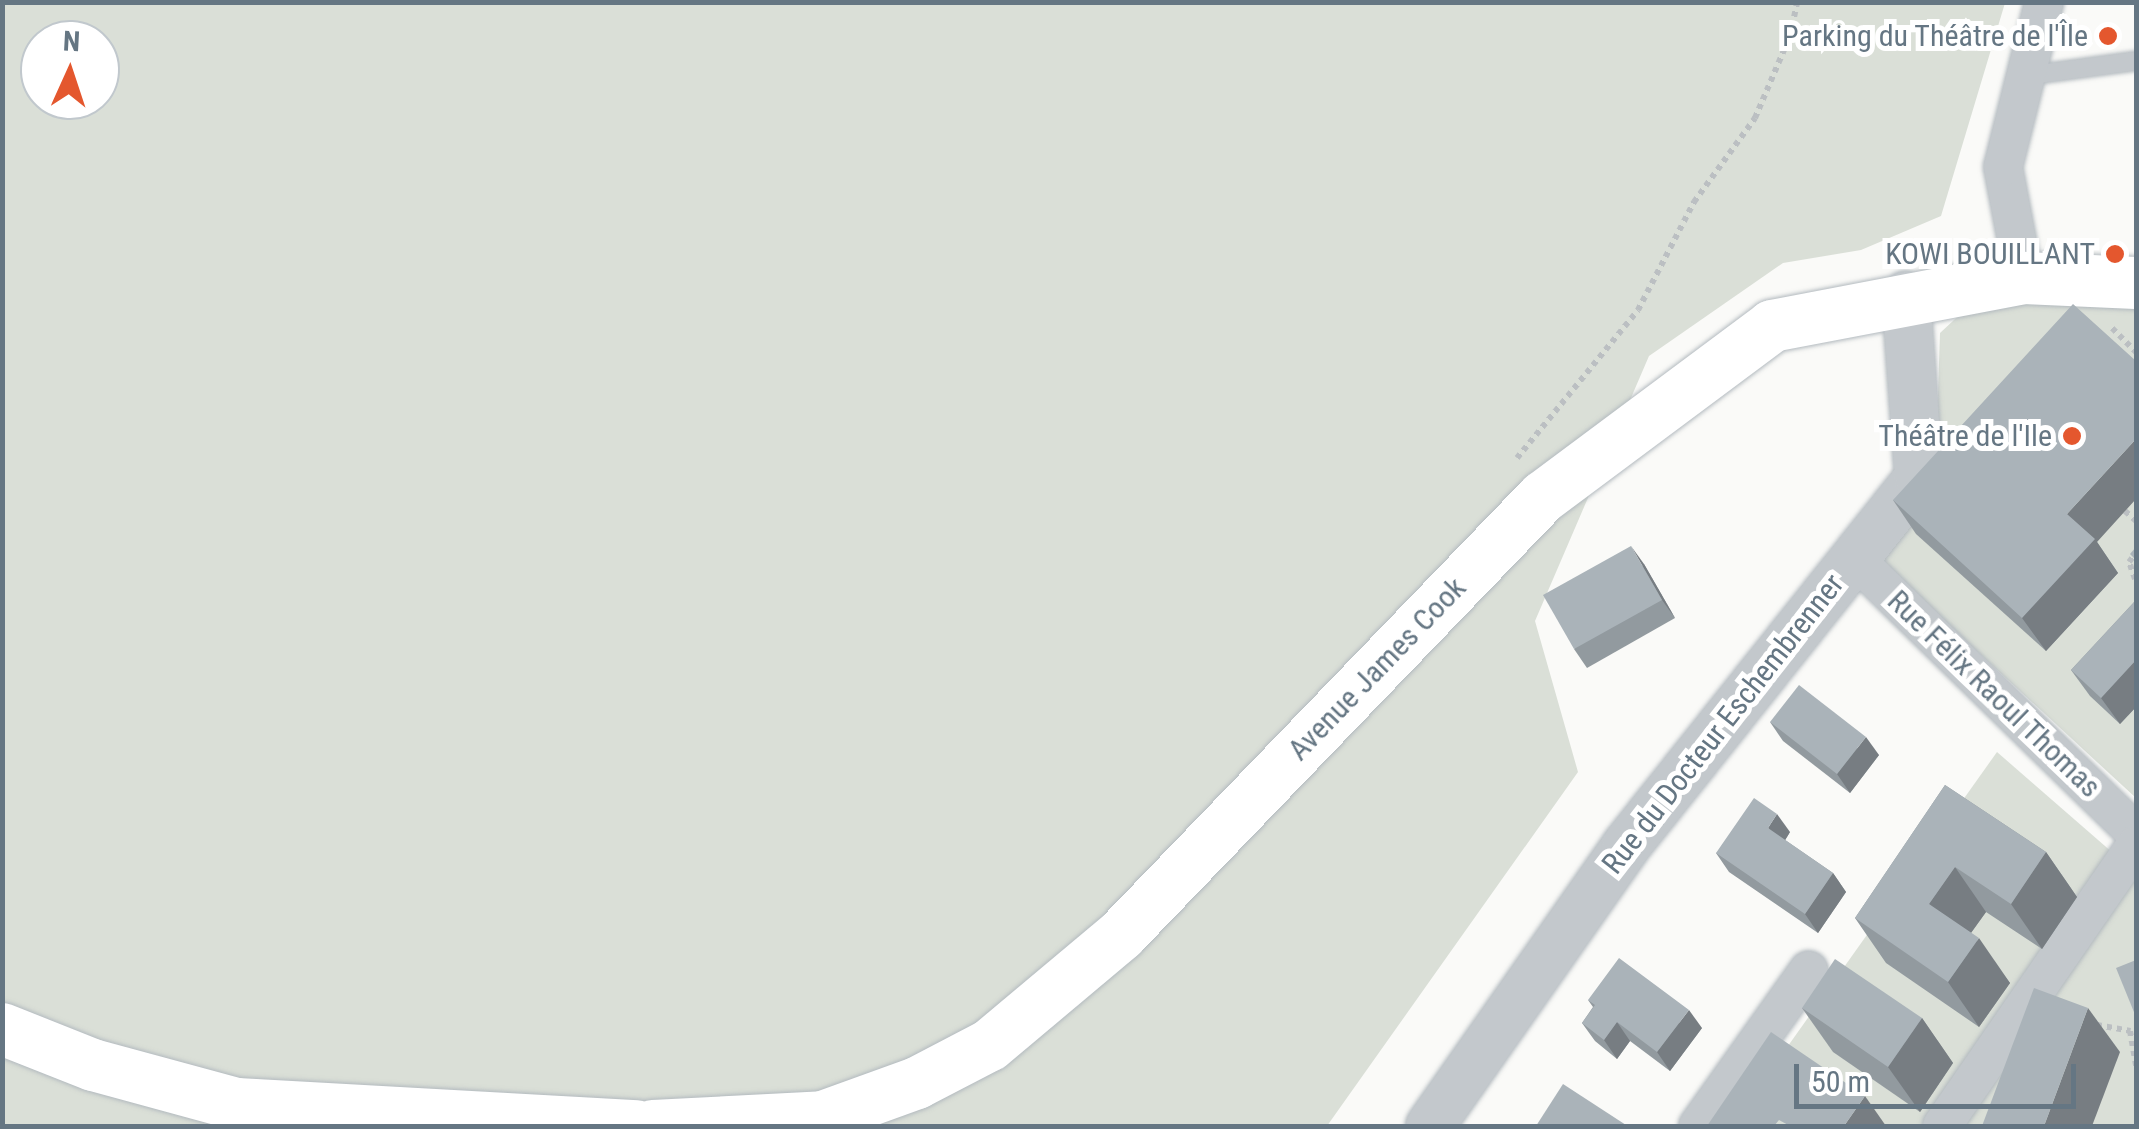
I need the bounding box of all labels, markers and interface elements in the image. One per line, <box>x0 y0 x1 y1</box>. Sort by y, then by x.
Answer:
place label: Parking du Théâtre de l'Île <box>1782 18 2088 54</box>
north arrow <box>20 20 120 120</box>
text: N <box>62 25 81 58</box>
marker: Parking du Théâtre de l'Île <box>2097 25 2119 47</box>
place label: KOWI BOUILLANT <box>1885 236 2095 272</box>
marker: KOWI BOUILLANT <box>2104 243 2126 265</box>
place label: Théâtre de l'Ile <box>1878 418 2052 454</box>
marker: Théâtre de l'Ile <box>2061 425 2083 447</box>
street label: Rue du Docteur Eschembrenner <box>1595 567 1851 881</box>
street label: Avenue James Cook <box>1281 570 1473 768</box>
street label: Rue Félix Raoul Thomas <box>1880 583 2108 805</box>
scale bar <box>1799 1044 2082 1106</box>
text: 50 m <box>1811 1064 1870 1099</box>

